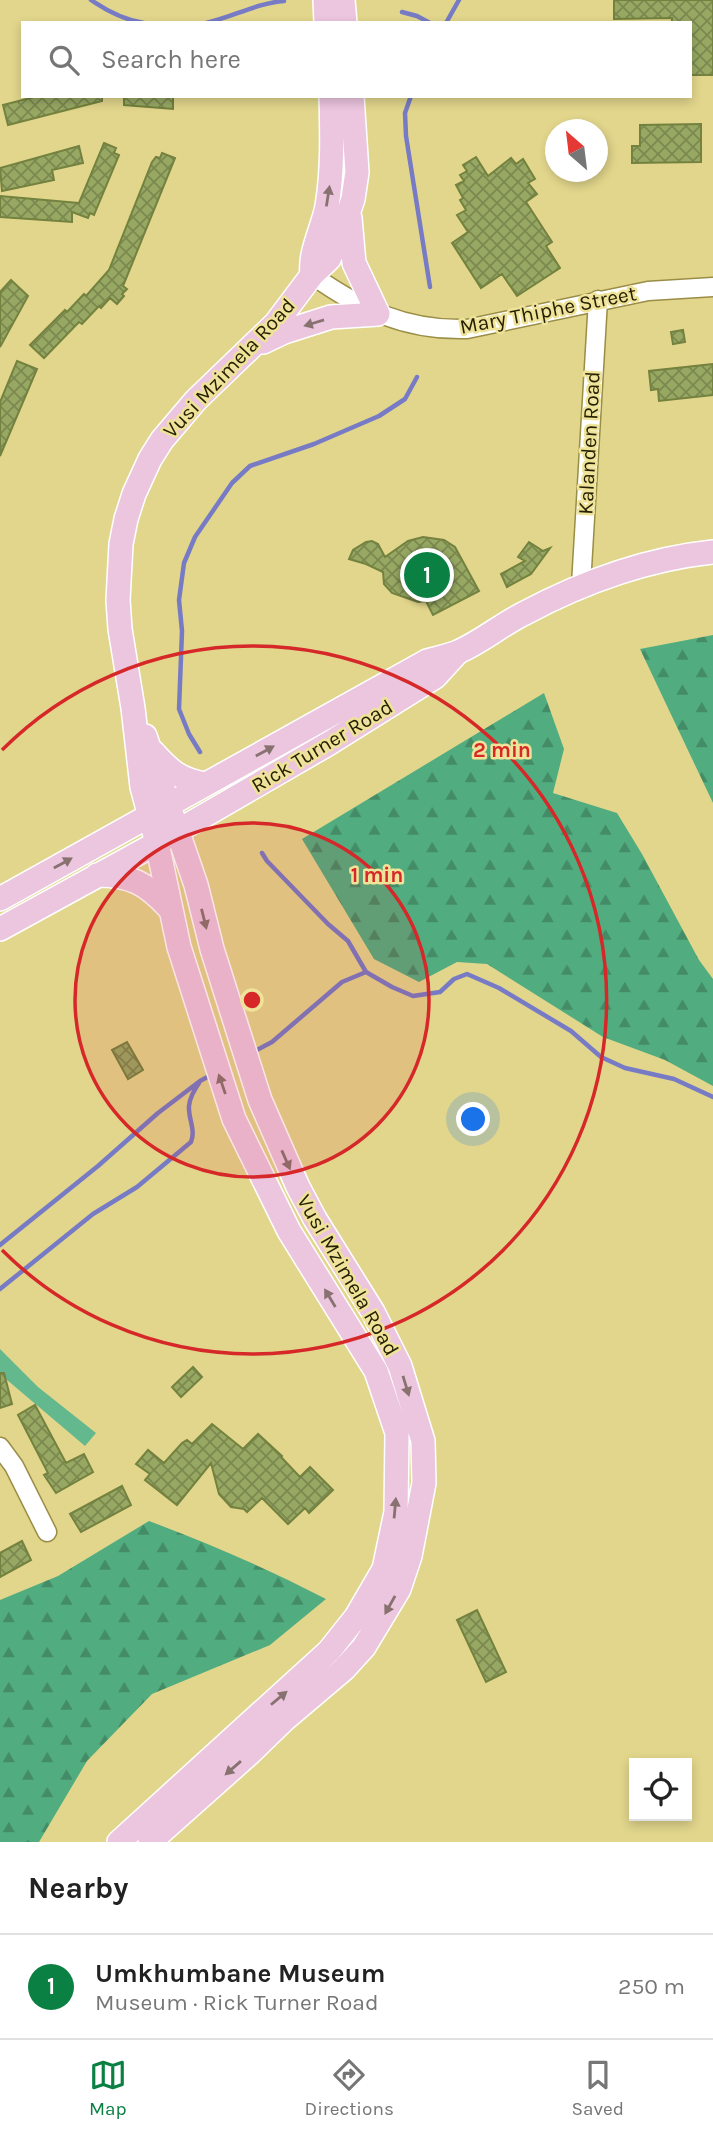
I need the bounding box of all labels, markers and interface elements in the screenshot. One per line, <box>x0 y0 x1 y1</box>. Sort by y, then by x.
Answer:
search box <box>21 21 692 98</box>
icon: search <box>45 41 83 79</box>
text: Search here <box>101 44 241 75</box>
north arrow <box>545 119 608 182</box>
one-way arrow <box>323 185 334 207</box>
street label: Mary Thiphe Street <box>458 281 638 339</box>
street label: Vusi Mzimela Road <box>158 293 300 443</box>
one-way arrow <box>303 318 324 328</box>
street label: Kalanden Road <box>573 371 605 515</box>
pin: 1 <box>404 549 450 601</box>
street label: Rick Turner Road <box>247 694 397 798</box>
text: 2 min <box>473 738 531 762</box>
one-way arrow <box>255 745 274 757</box>
one-way arrow <box>53 857 73 869</box>
text: 1 min <box>351 863 403 887</box>
one-way arrow <box>199 908 210 930</box>
centre of rings <box>240 988 264 1012</box>
one-way arrow <box>216 1073 227 1094</box>
your location <box>456 1102 490 1136</box>
one-way arrow <box>280 1150 292 1170</box>
street label: Vusi Mzimela Road <box>292 1190 404 1360</box>
one-way arrow <box>324 1288 336 1307</box>
one-way arrow <box>402 1375 412 1396</box>
one-way arrow <box>390 1497 401 1519</box>
one-way arrow <box>384 1595 396 1615</box>
one-way arrow <box>270 1691 287 1706</box>
map controls <box>629 1758 692 1821</box>
button: locate <box>629 1758 692 1821</box>
one-way arrow <box>225 1760 242 1775</box>
text: Nearby <box>28 1870 128 1906</box>
text: Umkhumbane Museum <box>95 1958 385 1989</box>
text: 1 <box>47 1973 55 2000</box>
text: 250 m <box>618 1973 685 2000</box>
text: Museum · Rick Turner Road <box>95 1989 379 2016</box>
tab: Map <box>89 2056 127 2120</box>
tab: Directions <box>305 2056 394 2120</box>
tab: Saved <box>572 2056 624 2120</box>

